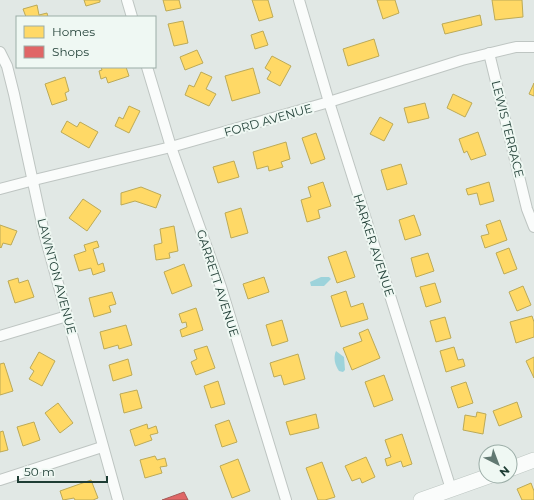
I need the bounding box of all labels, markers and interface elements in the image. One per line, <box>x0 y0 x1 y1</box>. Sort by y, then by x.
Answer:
legend <box>16 16 156 68</box>
text: Homes <box>52 24 95 39</box>
text: Shops <box>52 44 89 59</box>
street label: LEWIS TERRACE <box>489 79 527 179</box>
street label: FORD AVENUE <box>222 100 314 140</box>
street label: HARKER AVENUE <box>350 192 398 298</box>
street label: LAWNTON AVENUE <box>34 216 80 336</box>
street label: GARRETT AVENUE <box>194 227 242 339</box>
north arrow <box>478 444 518 484</box>
scale bar <box>18 458 107 484</box>
text: N <box>497 463 513 480</box>
text: 50 m <box>24 464 55 479</box>

